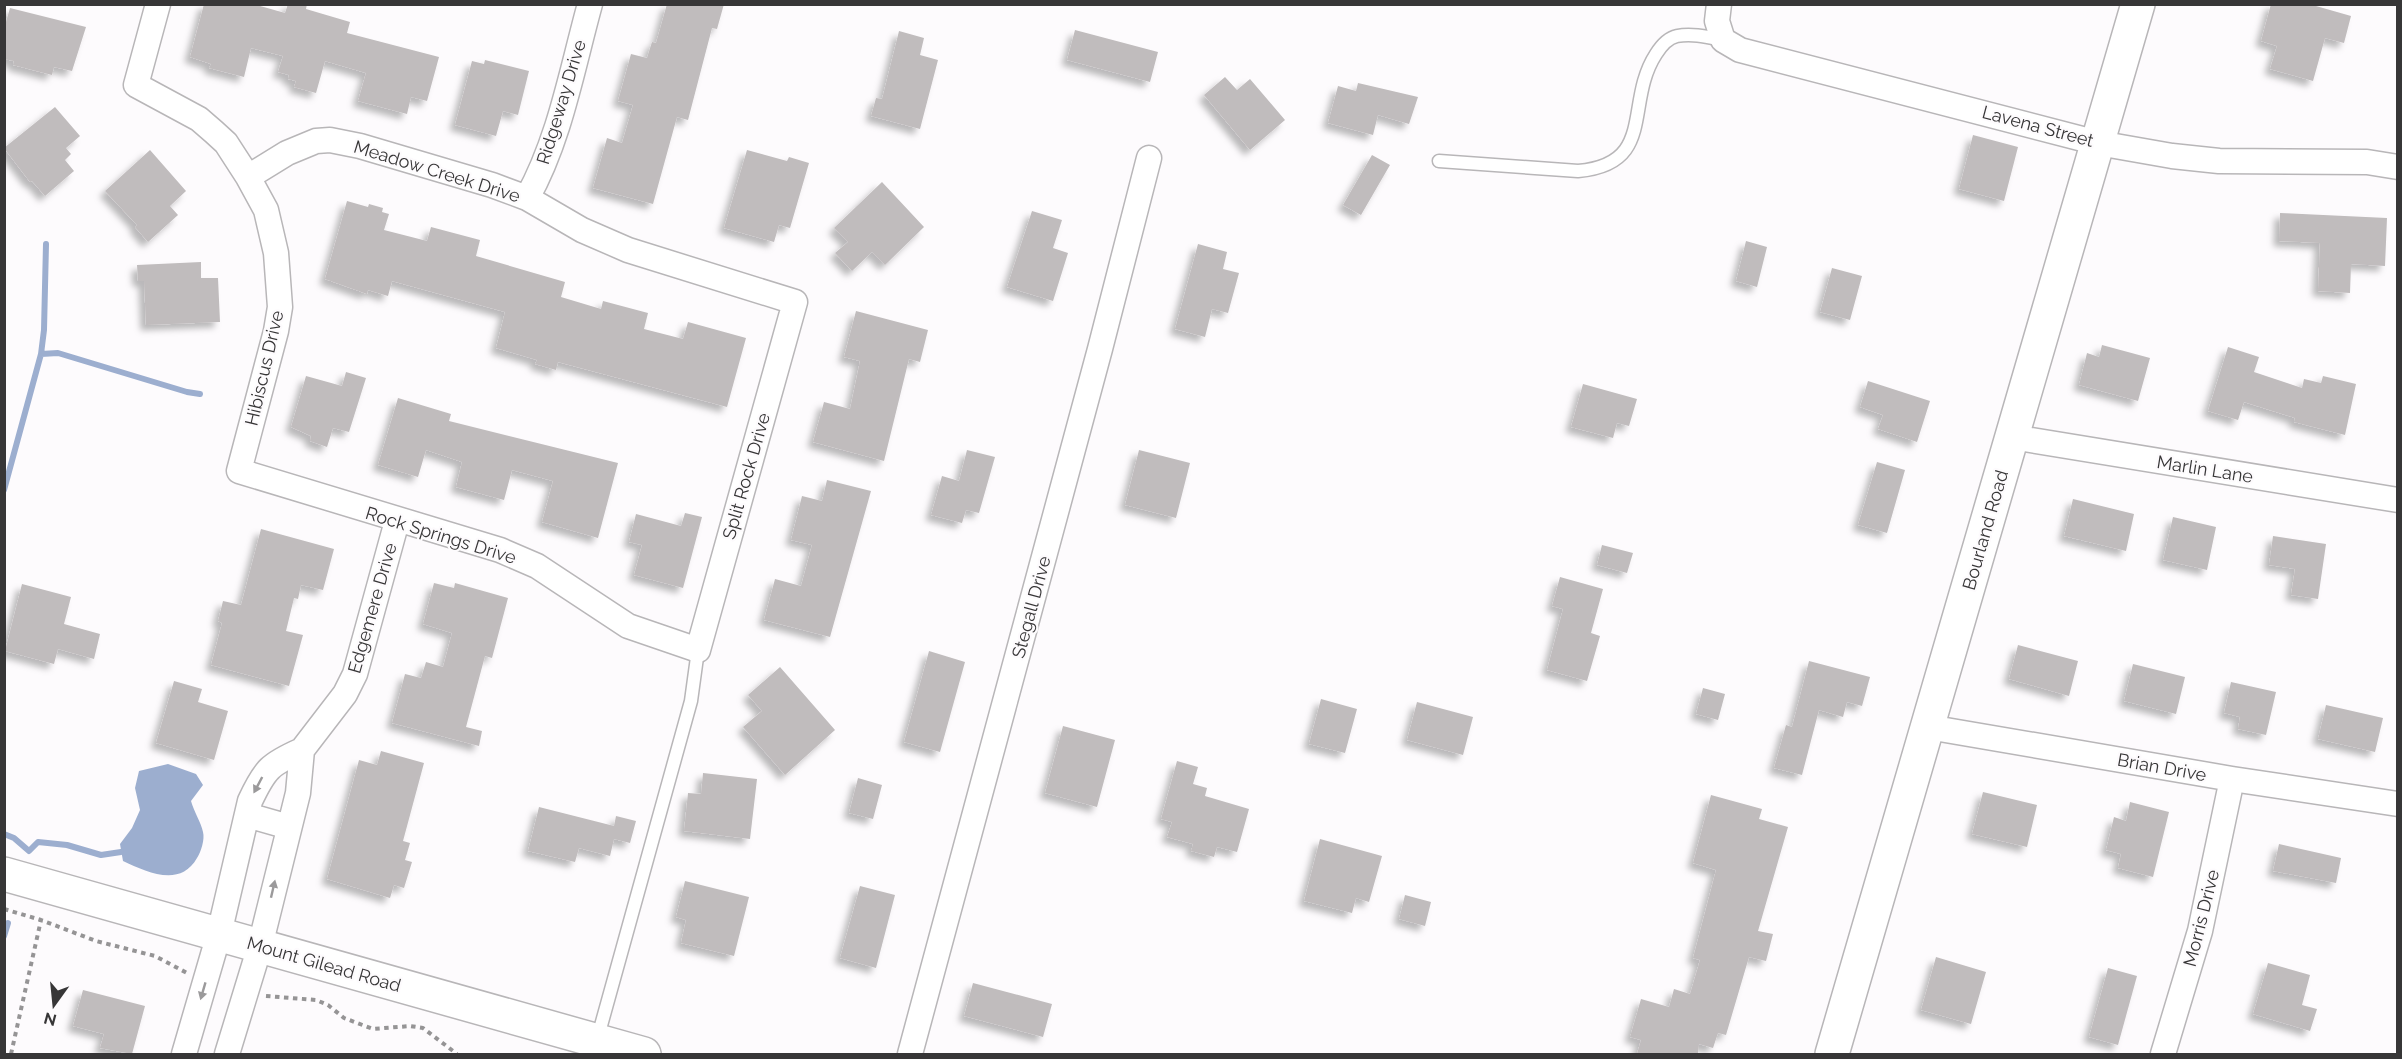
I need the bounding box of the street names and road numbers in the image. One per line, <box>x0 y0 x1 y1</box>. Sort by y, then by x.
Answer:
street label: Ridgeway Drive <box>532 37 590 167</box>
street label: Lavena Street <box>1980 101 2096 151</box>
street label: Meadow Creek Drive <box>351 136 523 206</box>
street label: Hibiscus Drive <box>241 308 288 428</box>
street label: Split Rock Drive <box>718 410 774 542</box>
street label: Marlin Lane <box>2155 451 2255 487</box>
street label: Bourland Road <box>1958 468 2012 592</box>
street label: Rock Springs Drive <box>363 502 519 568</box>
street label: Edgemere Drive <box>343 540 401 676</box>
street label: Stegall Drive <box>1007 553 1055 660</box>
street label: Brian Drive <box>2116 749 2209 785</box>
street label: Morris Drive <box>2179 867 2223 969</box>
street label: Mount Gilead Road <box>245 932 403 996</box>

